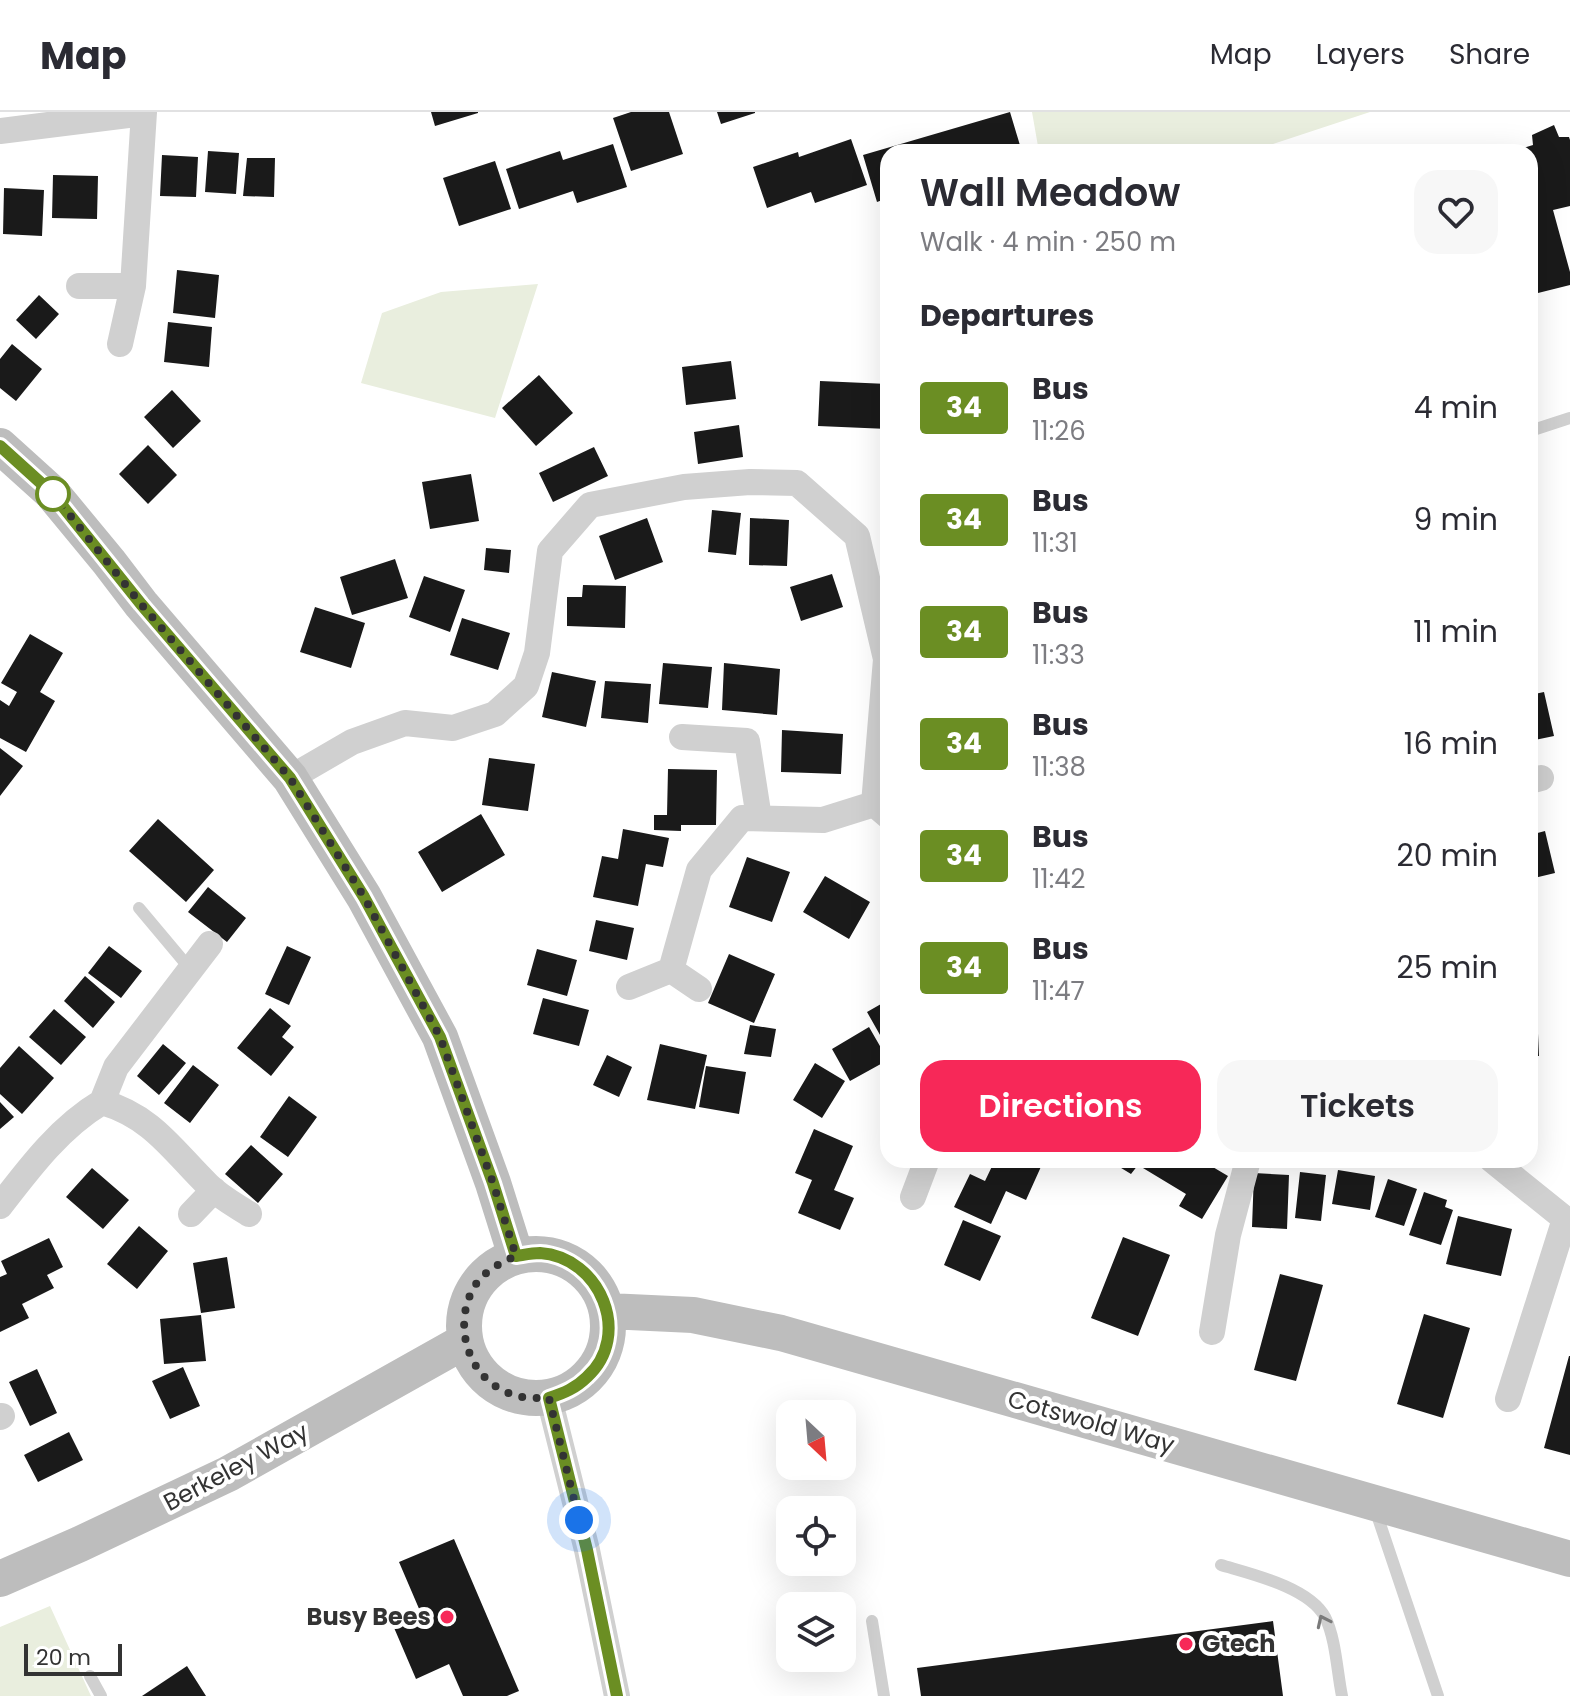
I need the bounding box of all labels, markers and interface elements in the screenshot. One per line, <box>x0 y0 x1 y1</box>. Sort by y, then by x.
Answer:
text: Map <box>40 29 127 82</box>
text: Map <box>1210 35 1272 74</box>
text: Layers <box>1316 35 1405 74</box>
text: Share <box>1449 35 1530 74</box>
text: Wall Meadow <box>920 166 1180 219</box>
button: heart <box>1414 170 1498 254</box>
text: Walk · 4 min · 250 m <box>920 224 1176 260</box>
text: Departures <box>920 294 1094 337</box>
text: Bus <box>1032 367 1089 410</box>
text: 4 min <box>1414 386 1498 429</box>
text: 34 <box>946 388 982 427</box>
text: 11:26 <box>1032 413 1086 449</box>
unlabelled marker <box>36 477 70 511</box>
text: Bus <box>1032 479 1089 522</box>
text: 9 min <box>1414 498 1498 541</box>
text: 34 <box>946 500 982 539</box>
text: 11:31 <box>1032 525 1078 561</box>
text: Bus <box>1032 591 1089 634</box>
text: 11 min <box>1413 610 1498 653</box>
text: 34 <box>946 612 982 651</box>
text: 11:33 <box>1032 637 1085 673</box>
text: Bus <box>1032 703 1089 746</box>
text: 16 min <box>1404 722 1498 765</box>
text: 34 <box>946 724 982 763</box>
text: 11:38 <box>1032 749 1086 785</box>
text: Bus <box>1032 815 1089 858</box>
text: 20 min <box>1396 834 1498 877</box>
text: 34 <box>946 836 982 875</box>
text: 11:42 <box>1032 861 1085 897</box>
text: Bus <box>1032 927 1089 970</box>
text: 25 min <box>1396 946 1498 989</box>
text: 34 <box>946 948 982 987</box>
text: 11:47 <box>1032 973 1085 1009</box>
button: Directions <box>920 1060 1201 1152</box>
button: Tickets <box>1217 1060 1498 1152</box>
street label: Cotswold Way <box>1004 1382 1179 1461</box>
north arrow <box>776 1400 856 1480</box>
map controls <box>776 1400 856 1672</box>
street label: Berkeley Way <box>158 1414 314 1519</box>
button: locate <box>776 1496 856 1576</box>
your location <box>559 1500 599 1540</box>
button: layers <box>776 1592 856 1672</box>
place label: Busy Bees <box>307 1600 431 1633</box>
marker: Busy Bees <box>438 1608 456 1626</box>
one-way arrow <box>1317 1615 1333 1629</box>
place label: Gtech <box>1202 1627 1276 1660</box>
marker: Gtech <box>1177 1635 1195 1653</box>
scale bar <box>24 1640 122 1676</box>
text: 20 m <box>36 1642 91 1673</box>

